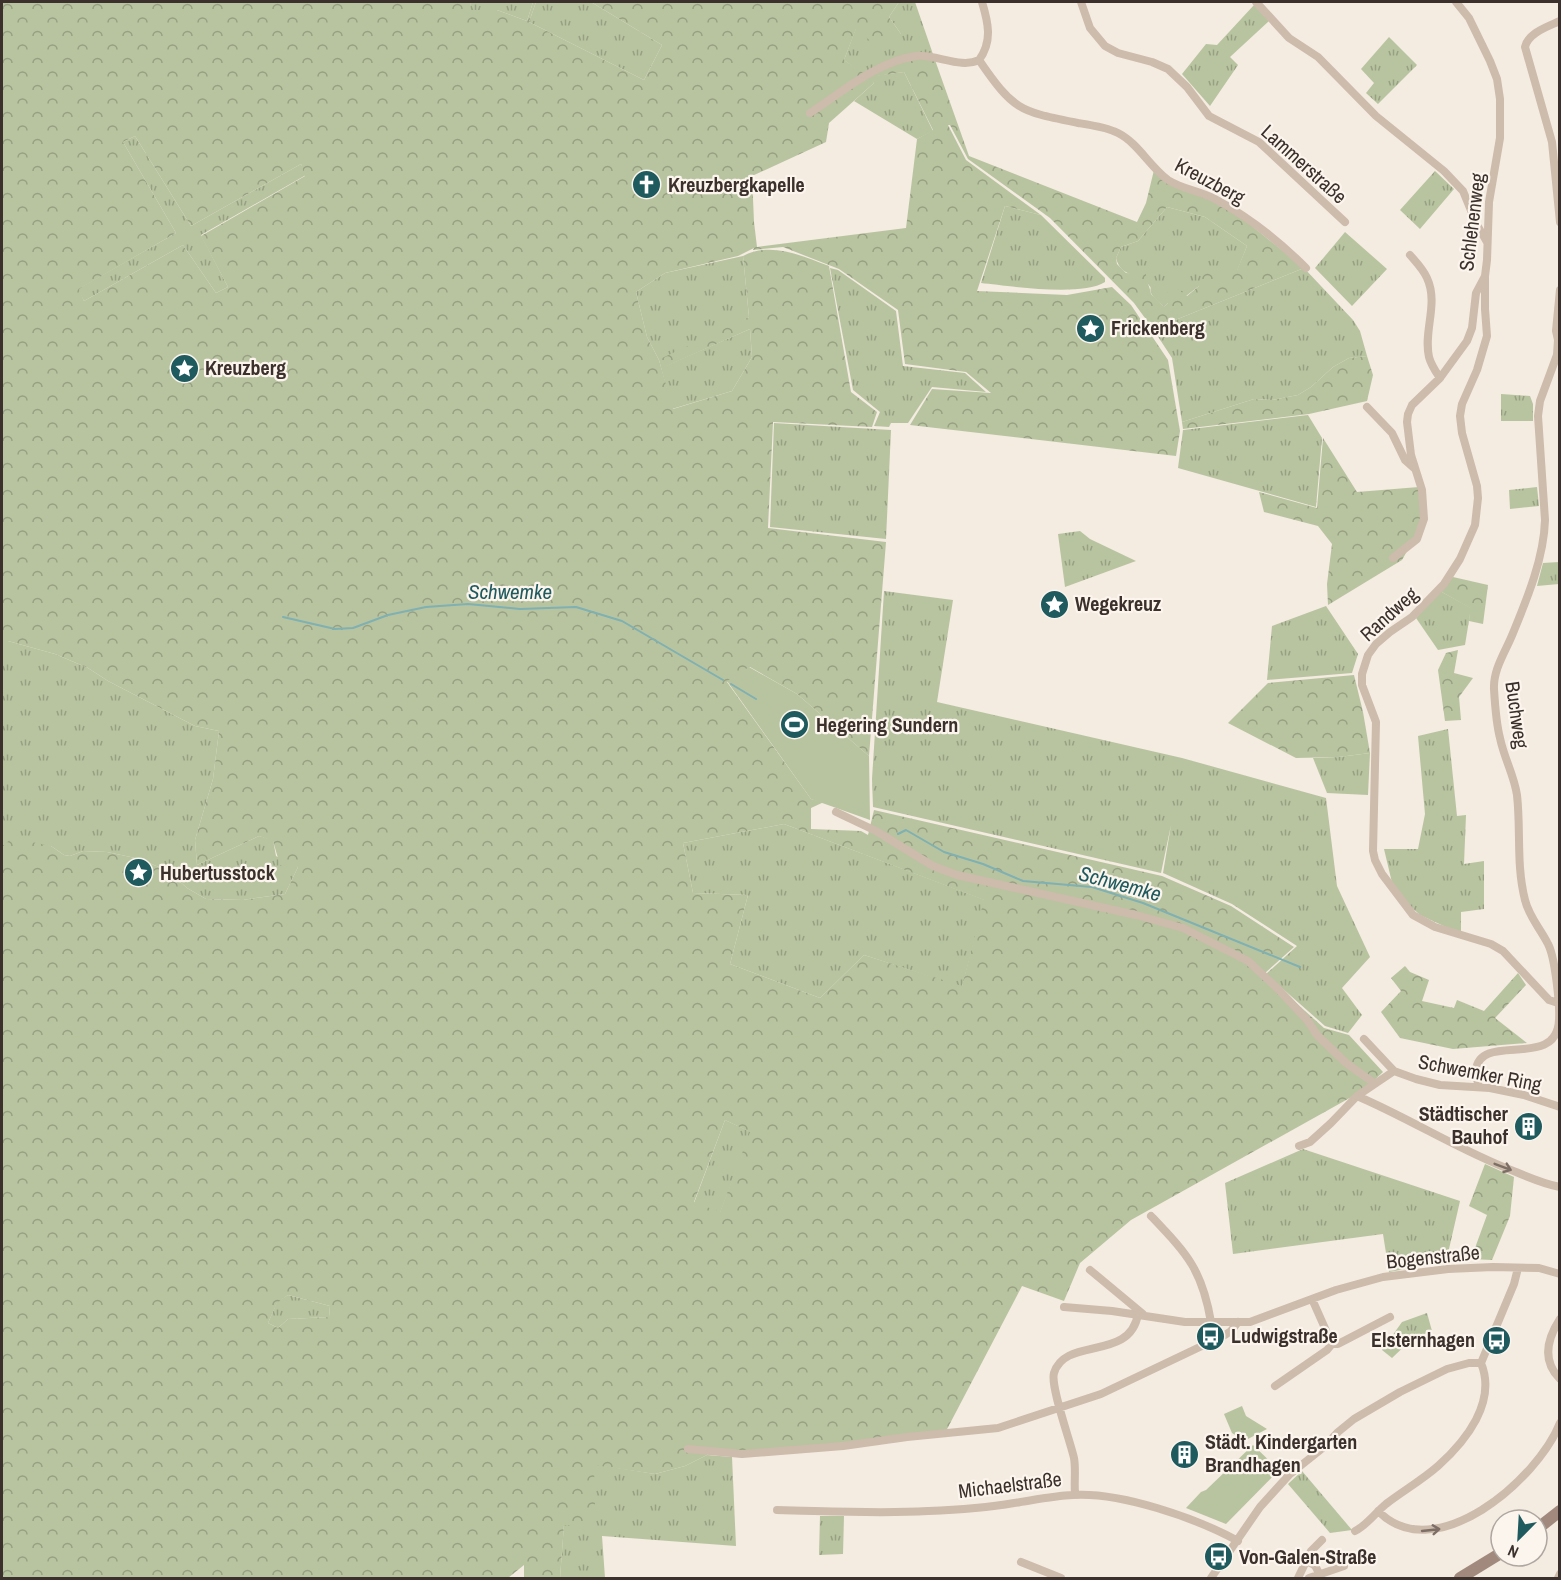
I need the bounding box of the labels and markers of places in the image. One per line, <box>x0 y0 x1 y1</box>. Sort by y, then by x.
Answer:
church icon: Kreuzbergkapelle <box>631 169 663 201</box>
place label: Kreuzbergkapelle <box>668 171 805 198</box>
place icon: Frickenberg <box>1074 312 1106 344</box>
place label: Frickenberg <box>1111 314 1205 341</box>
place icon: Kreuzberg <box>168 352 200 384</box>
place label: Kreuzberg <box>205 354 286 381</box>
place icon: Wegekreuz <box>1038 588 1070 620</box>
place label: Wegekreuz <box>1075 590 1161 617</box>
sports icon: Hegering Sundern <box>779 709 811 741</box>
place label: Hegering Sundern <box>816 711 958 738</box>
place icon: Hubertusstock <box>123 857 155 889</box>
place label: Hubertusstock <box>160 859 276 886</box>
place label: Städtischer Bauhof <box>1419 1100 1509 1150</box>
building icon: Städtischer Bauhof <box>1513 1110 1545 1142</box>
bus stop icon: Ludwigstraße <box>1194 1320 1226 1352</box>
place label: Ludwigstraße <box>1231 1322 1338 1349</box>
bus stop icon: Elsternhagen <box>1480 1324 1512 1356</box>
place label: Elsternhagen <box>1371 1326 1475 1353</box>
place label: Städt. Kindergarten Brandhagen <box>1205 1428 1357 1478</box>
building icon: Städt. Kindergarten Brandhagen <box>1168 1438 1200 1470</box>
bus stop icon: Von-Galen-Straße <box>1202 1541 1234 1573</box>
place label: Von-Galen-Straße <box>1239 1543 1376 1570</box>

